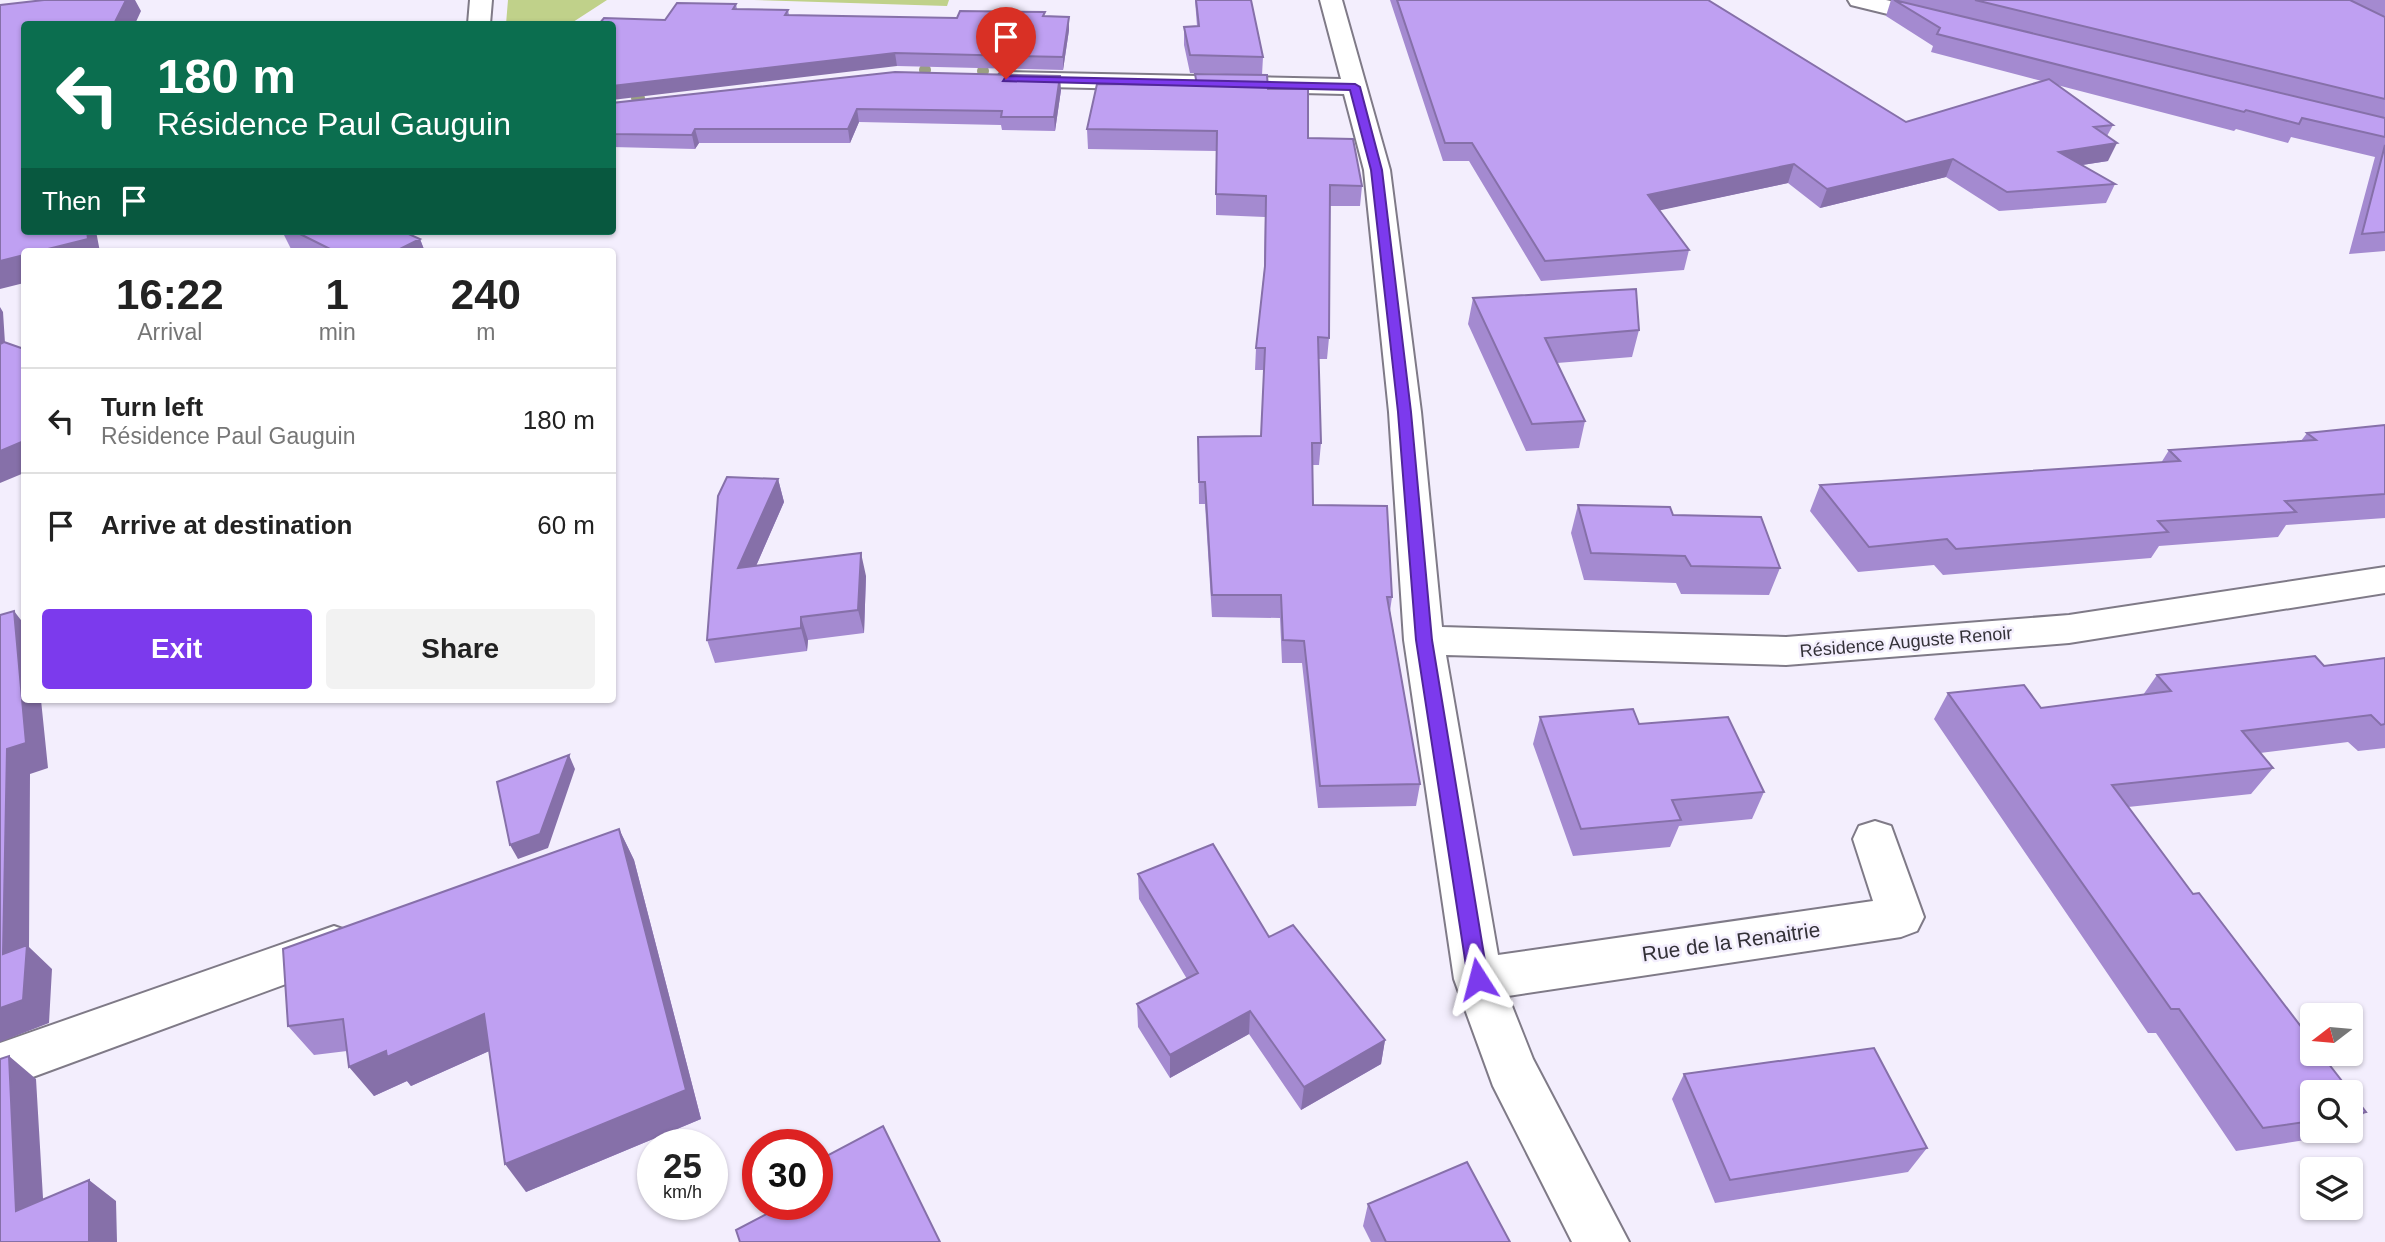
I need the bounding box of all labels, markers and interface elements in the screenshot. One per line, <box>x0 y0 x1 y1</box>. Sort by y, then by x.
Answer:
pin <box>976 7 1036 79</box>
icon: arrive <box>987 18 1025 56</box>
icon: left <box>42 49 133 140</box>
text: 180 m <box>157 49 296 103</box>
text: Résidence Paul Gauguin <box>157 106 511 142</box>
icon: arrive <box>115 182 153 220</box>
text: Then <box>42 186 101 216</box>
text: 16:22 <box>116 271 224 318</box>
text: 1 <box>325 271 349 318</box>
text: 240 <box>451 271 521 318</box>
text: Arrival <box>137 319 202 345</box>
text: min <box>319 319 356 345</box>
text: m <box>476 319 495 345</box>
text: Turn left <box>101 392 203 422</box>
icon: left <box>42 402 80 440</box>
text: 180 m <box>523 405 595 435</box>
text: Résidence Paul Gauguin <box>101 423 355 449</box>
icon: arrive <box>42 507 80 545</box>
text: Arrive at destination <box>101 510 352 540</box>
text: 60 m <box>537 510 595 540</box>
button: Exit <box>42 609 312 689</box>
button: Share <box>326 609 595 689</box>
street label: Résidence Auguste Renoir <box>1799 623 2013 661</box>
street label: Rue de la Renaitrie <box>1640 918 1822 965</box>
position arrow <box>1441 942 1515 1016</box>
north arrow <box>2300 1003 2362 1066</box>
map controls <box>2300 1003 2363 1220</box>
button: search <box>2300 1080 2363 1143</box>
speed limit sign: 30 <box>742 1129 833 1220</box>
text: 25 <box>663 1146 702 1185</box>
button: layers <box>2300 1157 2363 1220</box>
text: km/h <box>663 1182 702 1202</box>

